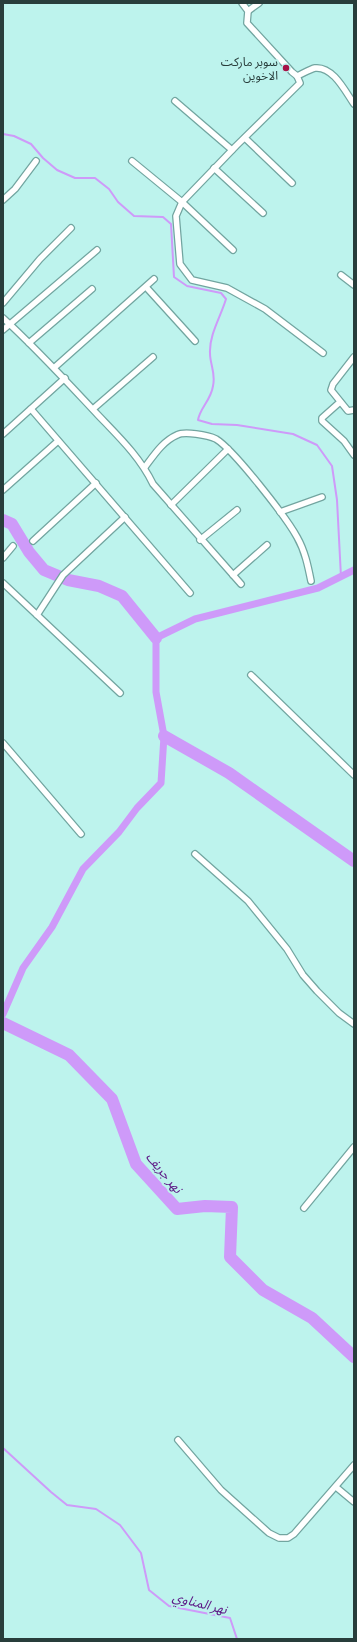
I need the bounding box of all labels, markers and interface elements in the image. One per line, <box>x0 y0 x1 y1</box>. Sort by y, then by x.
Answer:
place label: سوبر ماركت الاخوين <box>221 52 278 84</box>
marker: سوبر ماركت الاخوين <box>281 63 291 73</box>
water label: نهر جريف <box>142 1147 189 1197</box>
water label: نهر المناوي <box>170 1586 230 1620</box>

